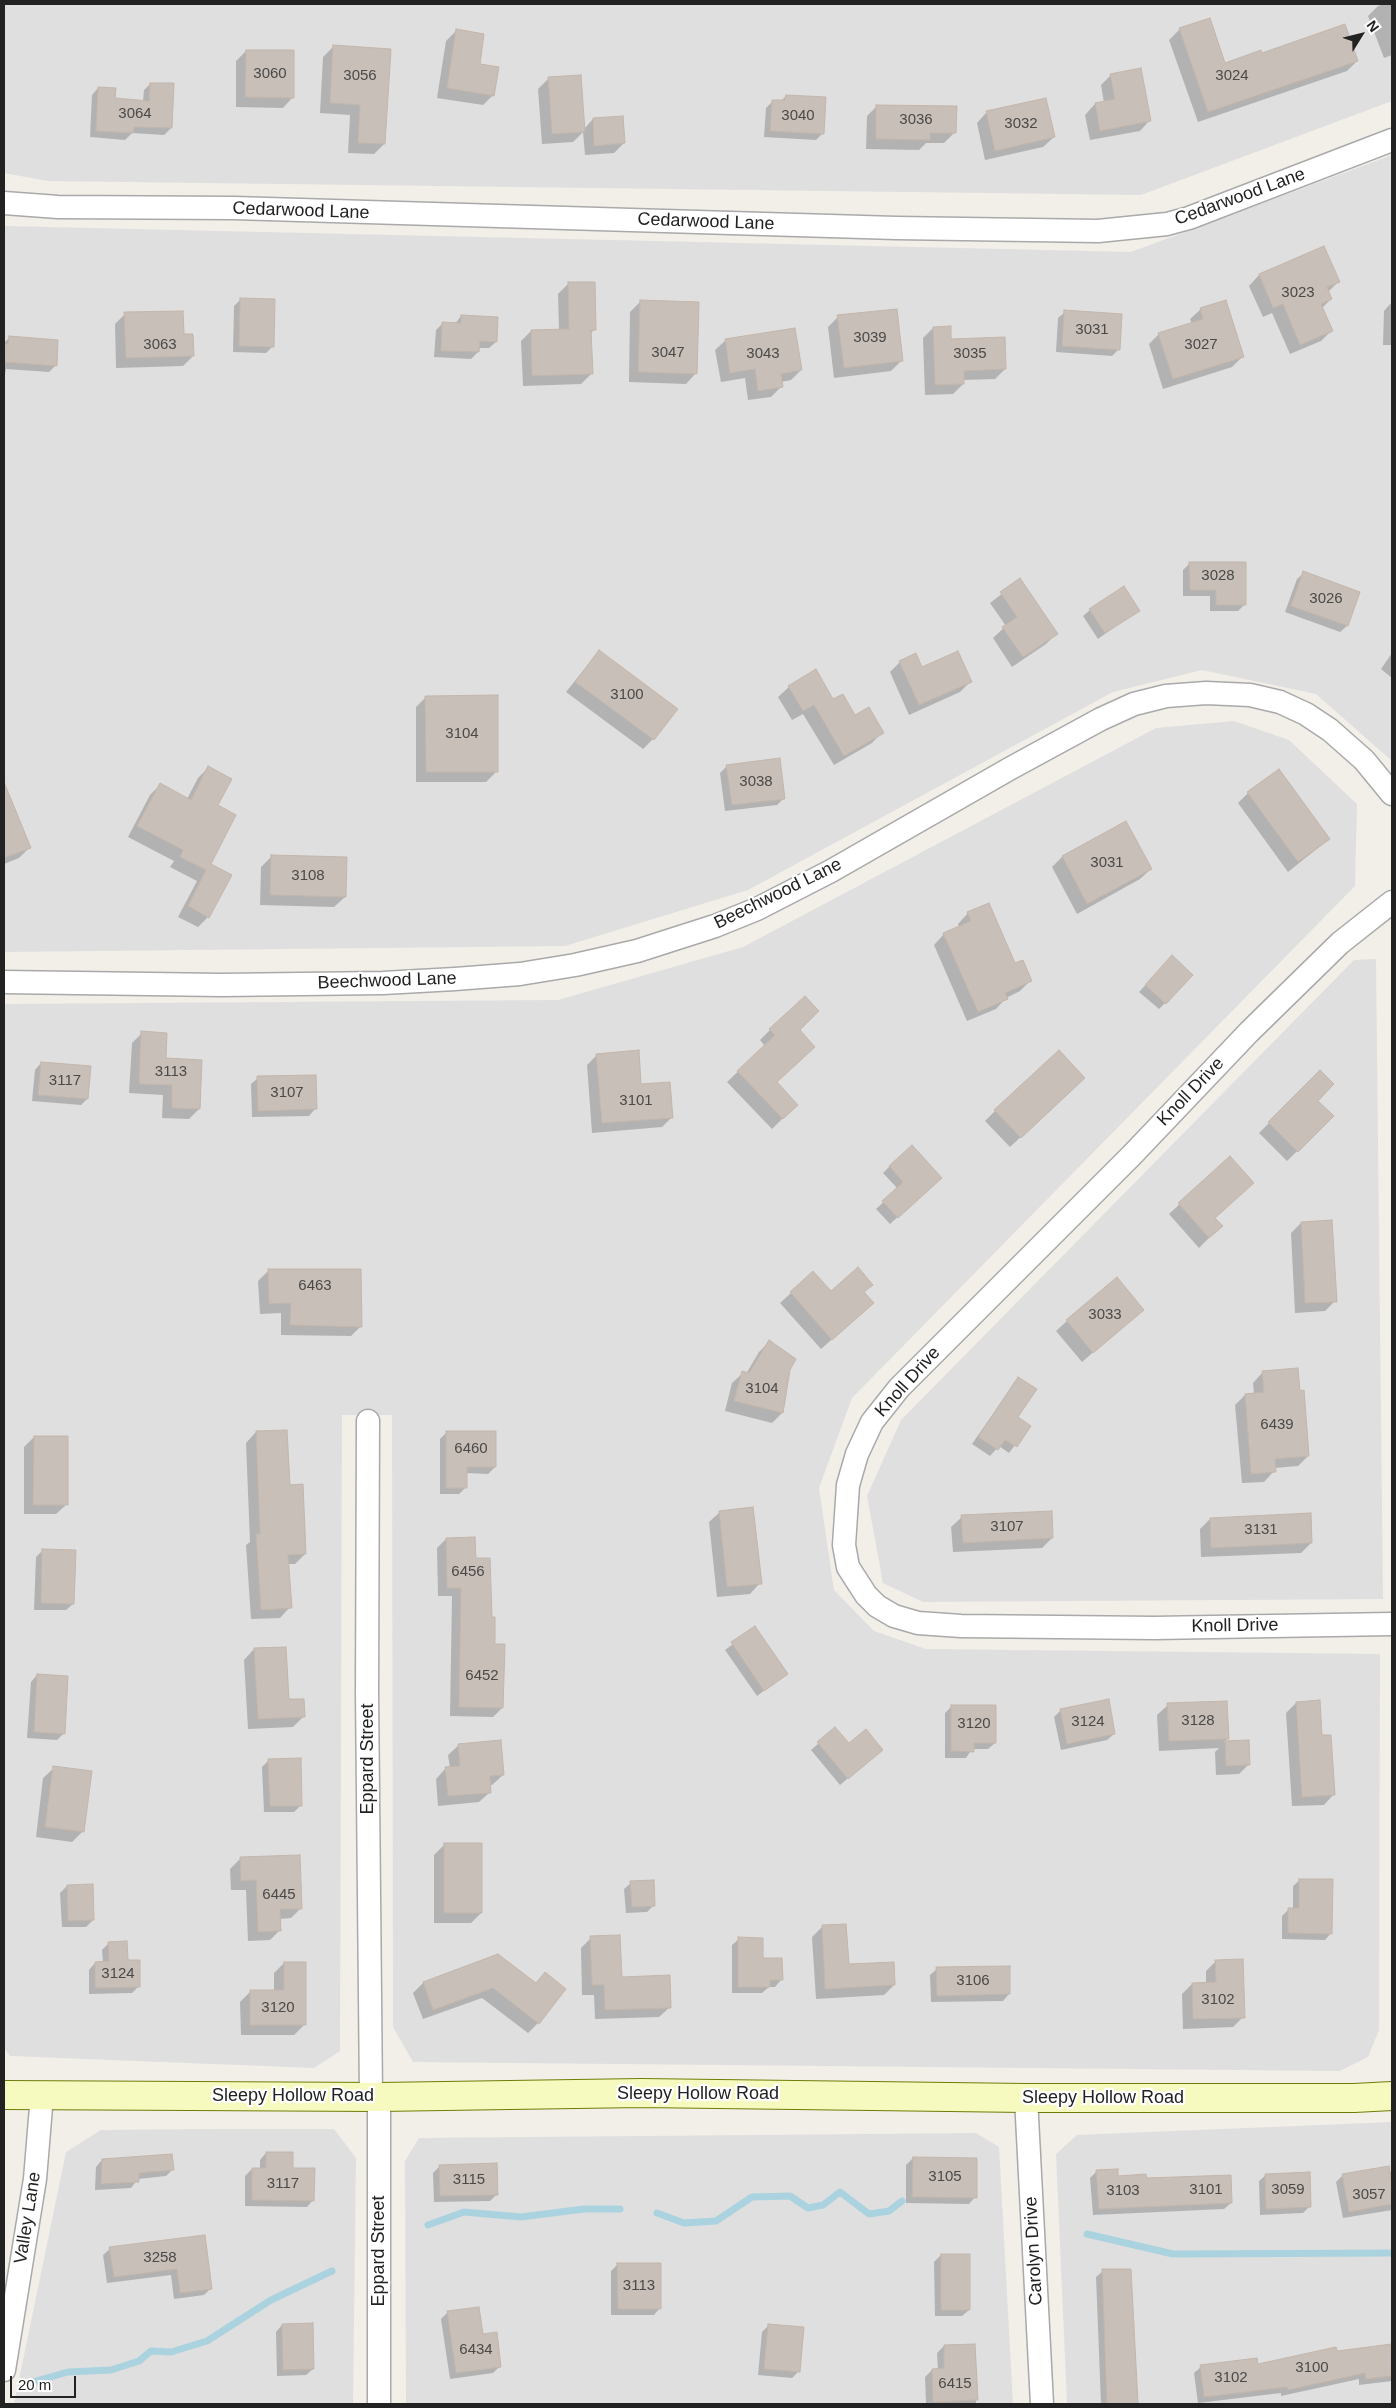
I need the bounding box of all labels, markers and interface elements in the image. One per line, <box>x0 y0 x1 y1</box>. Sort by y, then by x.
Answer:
north arrow <box>1336 10 1386 60</box>
text: N <box>1364 17 1383 35</box>
house number: 3060 <box>253 65 287 83</box>
house number: 3056 <box>343 67 377 85</box>
house number: 3024 <box>1215 67 1249 85</box>
house number: 3064 <box>118 105 152 123</box>
house number: 3040 <box>781 107 815 125</box>
house number: 3036 <box>899 111 933 129</box>
house number: 3032 <box>1004 115 1038 133</box>
street label: Cedarwood Lane <box>1172 163 1308 231</box>
street label: Cedarwood Lane <box>232 198 370 224</box>
street label: Cedarwood Lane <box>637 209 775 235</box>
house number: 3023 <box>1281 284 1315 302</box>
house number: 3031 <box>1075 321 1109 339</box>
house number: 3039 <box>853 329 887 347</box>
house number: 3063 <box>143 336 177 354</box>
house number: 3027 <box>1184 336 1218 354</box>
house number: 3047 <box>651 344 685 362</box>
house number: 3043 <box>746 345 780 363</box>
house number: 3035 <box>953 345 987 363</box>
house number: 3028 <box>1201 567 1235 585</box>
house number: 3026 <box>1309 590 1343 608</box>
house number: 3100 <box>610 686 644 704</box>
house number: 3104 <box>445 725 479 743</box>
house number: 3038 <box>739 773 773 791</box>
street label: Beechwood Lane <box>711 854 845 934</box>
house number: 3031 <box>1090 854 1124 872</box>
house number: 3108 <box>291 867 325 885</box>
street label: Beechwood Lane <box>317 968 457 994</box>
street label: Knoll Drive <box>1153 1053 1229 1131</box>
house number: 3113 <box>155 1063 187 1081</box>
house number: 3117 <box>49 1072 81 1090</box>
house number: 3107 <box>270 1084 304 1102</box>
house number: 3101 <box>619 1092 653 1110</box>
house number: 6463 <box>298 1277 332 1295</box>
house number: 3033 <box>1088 1306 1122 1324</box>
street label: Knoll Drive <box>871 1342 945 1422</box>
house number: 3104 <box>745 1380 779 1398</box>
house number: 6439 <box>1260 1416 1294 1434</box>
house number: 6460 <box>454 1440 488 1458</box>
house number: 3107 <box>990 1518 1024 1536</box>
house number: 3131 <box>1244 1521 1278 1539</box>
house number: 6456 <box>451 1563 485 1581</box>
street label: Knoll Drive <box>1191 1614 1279 1638</box>
house number: 6452 <box>465 1667 499 1685</box>
street label: Eppard Street <box>357 1703 379 1815</box>
house number: 3128 <box>1181 1712 1215 1730</box>
house number: 3124 <box>1071 1713 1105 1731</box>
house number: 3120 <box>957 1715 991 1733</box>
house number: 6445 <box>262 1886 296 1904</box>
house number: 3124 <box>101 1965 135 1983</box>
house number: 3106 <box>956 1972 990 1990</box>
house number: 3102 <box>1201 1991 1235 2009</box>
house number: 3120 <box>261 1999 295 2017</box>
street label: Sleepy Hollow Road <box>617 2083 779 2105</box>
street label: Sleepy Hollow Road <box>212 2085 374 2107</box>
street label: Sleepy Hollow Road <box>1022 2087 1184 2109</box>
house number: 3105 <box>928 2168 962 2186</box>
street label: Valley Lane <box>10 2171 46 2265</box>
house number: 3115 <box>453 2171 485 2189</box>
house number: 3117 <box>267 2175 299 2193</box>
house number: 3101 <box>1189 2181 1223 2199</box>
house number: 3059 <box>1271 2181 1305 2199</box>
house number: 3103 <box>1106 2182 1140 2200</box>
house number: 3057 <box>1352 2186 1386 2204</box>
street label: Eppard Street <box>368 2195 390 2307</box>
street label: Carolyn Drive <box>1020 2196 1048 2306</box>
house number: 3258 <box>143 2249 177 2267</box>
house number: 3113 <box>623 2277 655 2295</box>
house number: 6434 <box>459 2341 493 2359</box>
house number: 3100 <box>1295 2359 1329 2377</box>
scale bar <box>12 2366 79 2398</box>
house number: 3102 <box>1214 2369 1248 2387</box>
house number: 6415 <box>938 2375 972 2393</box>
text: 20 m <box>18 2376 51 2393</box>

